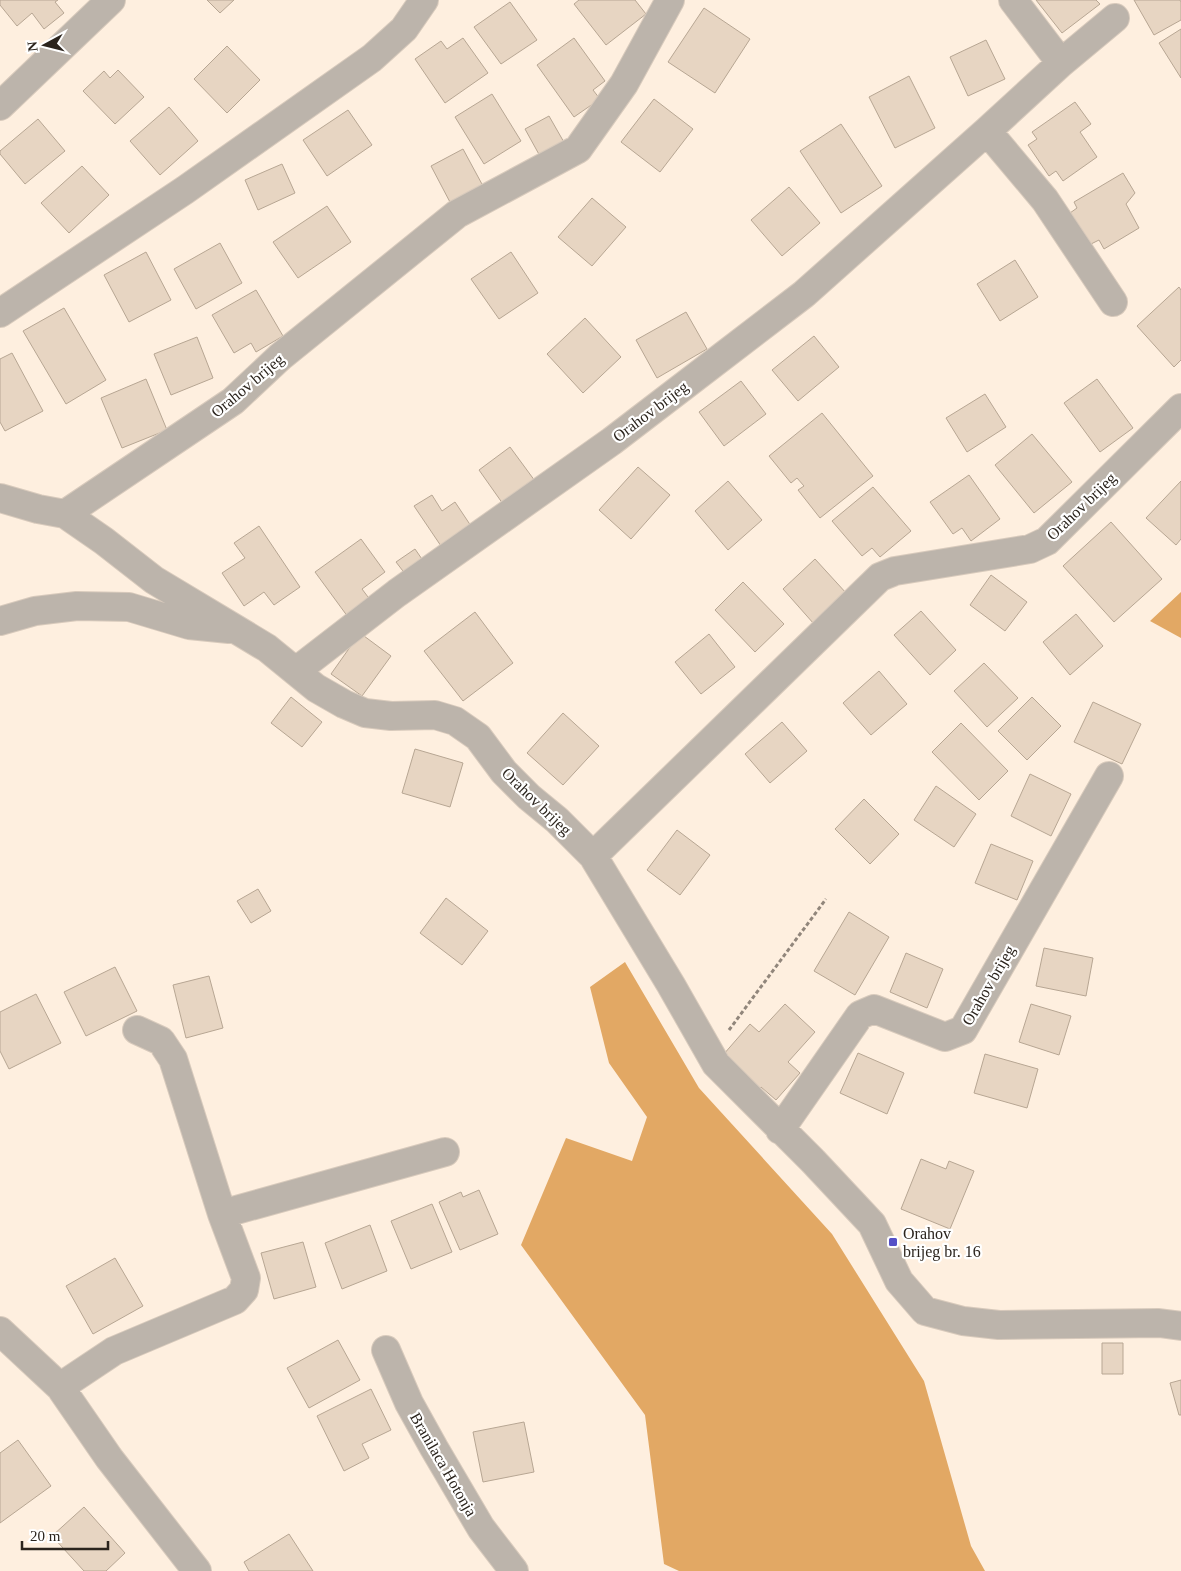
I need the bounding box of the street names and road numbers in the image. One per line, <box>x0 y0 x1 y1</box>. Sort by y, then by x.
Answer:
street label: Orahov brijeg <box>208 350 288 421</box>
street label: Orahov brijeg <box>610 378 692 446</box>
street label: Orahov brijeg <box>1043 469 1120 544</box>
street label: Orahov brijeg <box>498 764 575 839</box>
street label: Orahov brijeg <box>959 942 1019 1029</box>
street label: Branilaca Hotonja <box>406 1409 480 1520</box>

